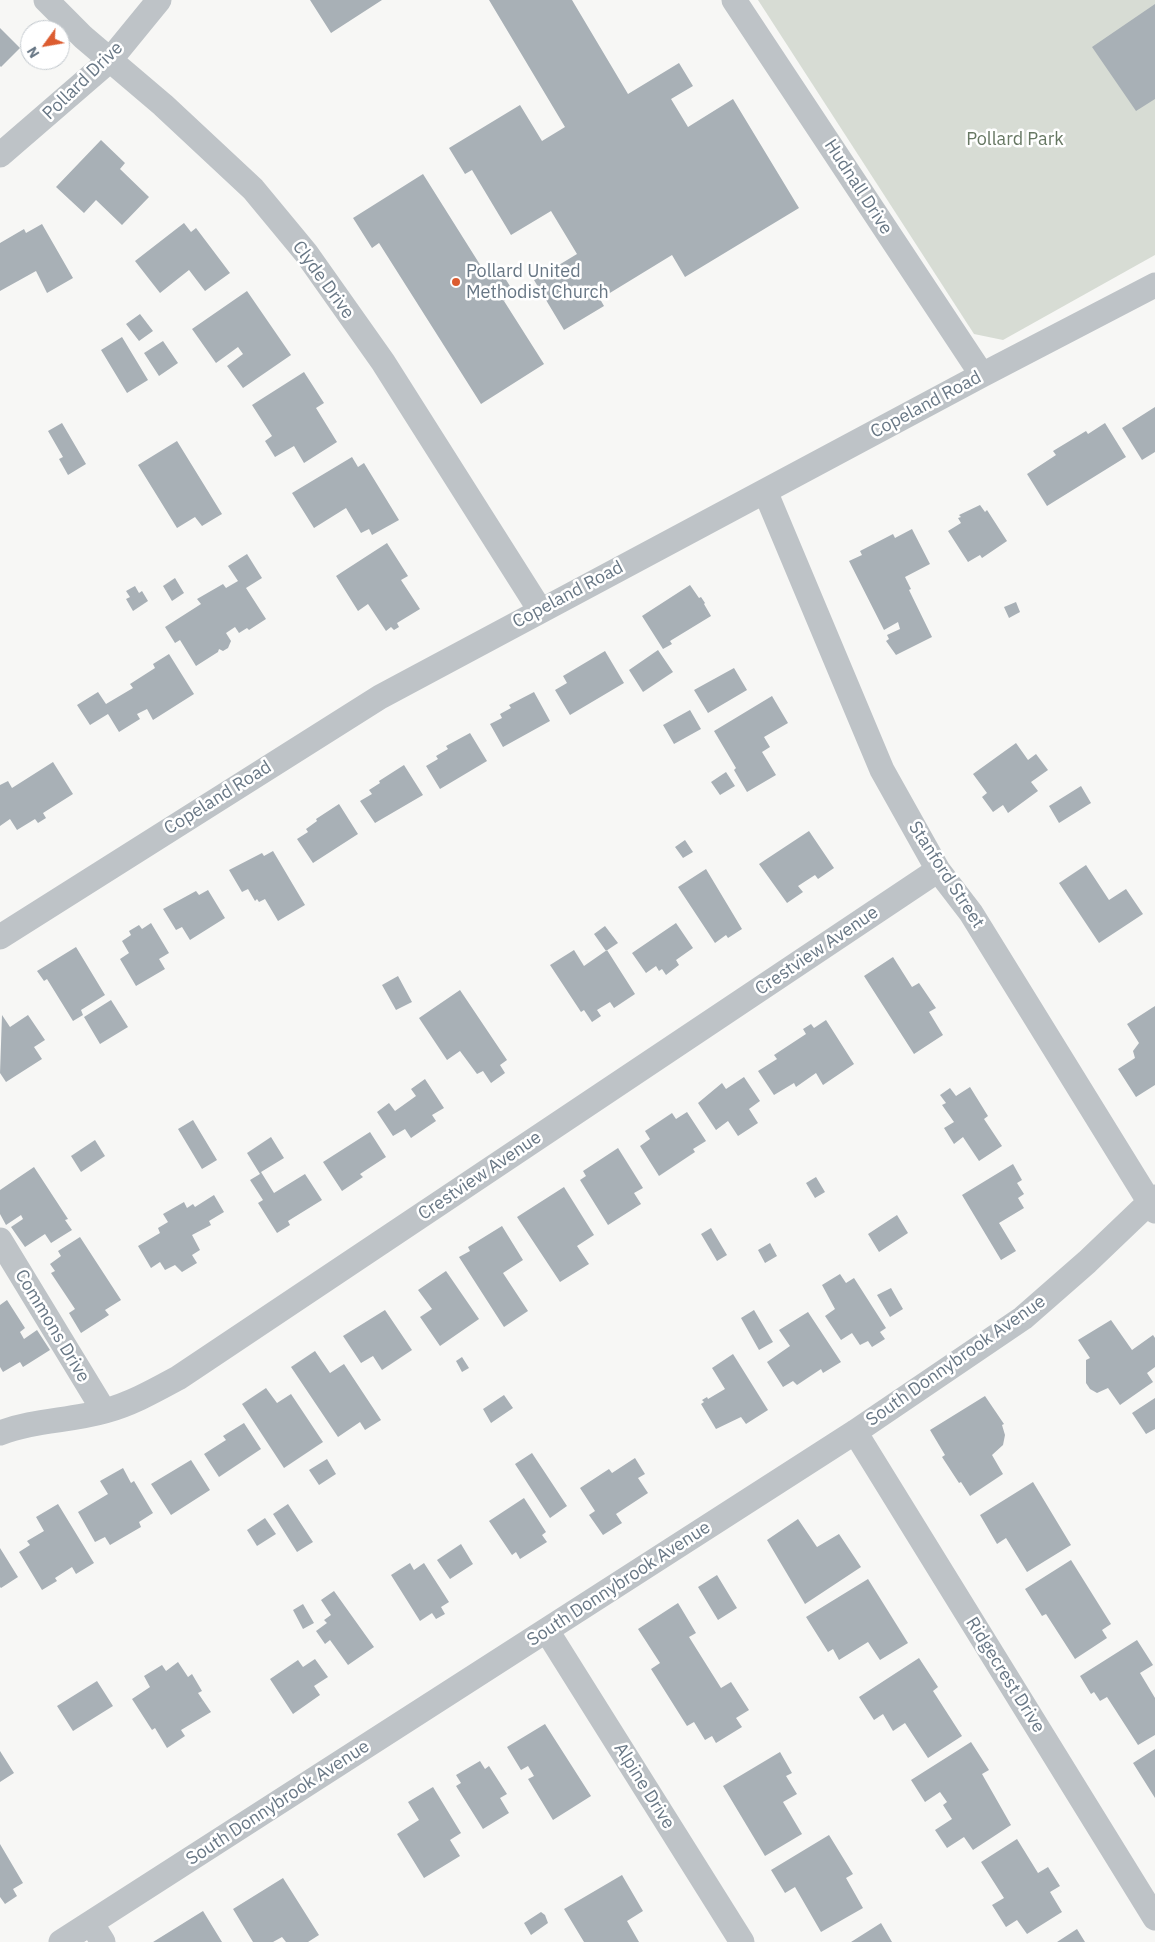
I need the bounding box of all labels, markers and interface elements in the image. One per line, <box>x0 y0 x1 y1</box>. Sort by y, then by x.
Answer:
north arrow <box>20 20 70 70</box>
street label: Pollard Drive <box>38 37 128 125</box>
text: N <box>23 43 43 61</box>
park label: Pollard Park <box>966 129 1064 151</box>
street label: Hudnall Drive <box>819 135 897 239</box>
street label: Clyde Drive <box>287 237 359 323</box>
place label: Pollard United Methodist Church <box>466 261 609 304</box>
marker: Pollard United Methodist Church <box>450 276 462 288</box>
street label: Copeland Road <box>867 367 985 443</box>
street label: Copeland Road <box>509 557 627 633</box>
street label: Copeland Road <box>160 756 276 840</box>
street label: Stanford Street <box>903 818 989 932</box>
street label: Crestview Avenue <box>751 902 883 1000</box>
street label: Crestview Avenue <box>414 1127 546 1225</box>
street label: Commons Drive <box>10 1266 94 1386</box>
street label: South Donnybrook Avenue <box>862 1291 1050 1431</box>
street label: South Donnybrook Avenue <box>523 1517 715 1651</box>
street label: Ridgecrest Drive <box>961 1613 1049 1737</box>
street label: South Donnybrook Avenue <box>182 1736 374 1870</box>
street label: Alpine Drive <box>609 1739 679 1833</box>

